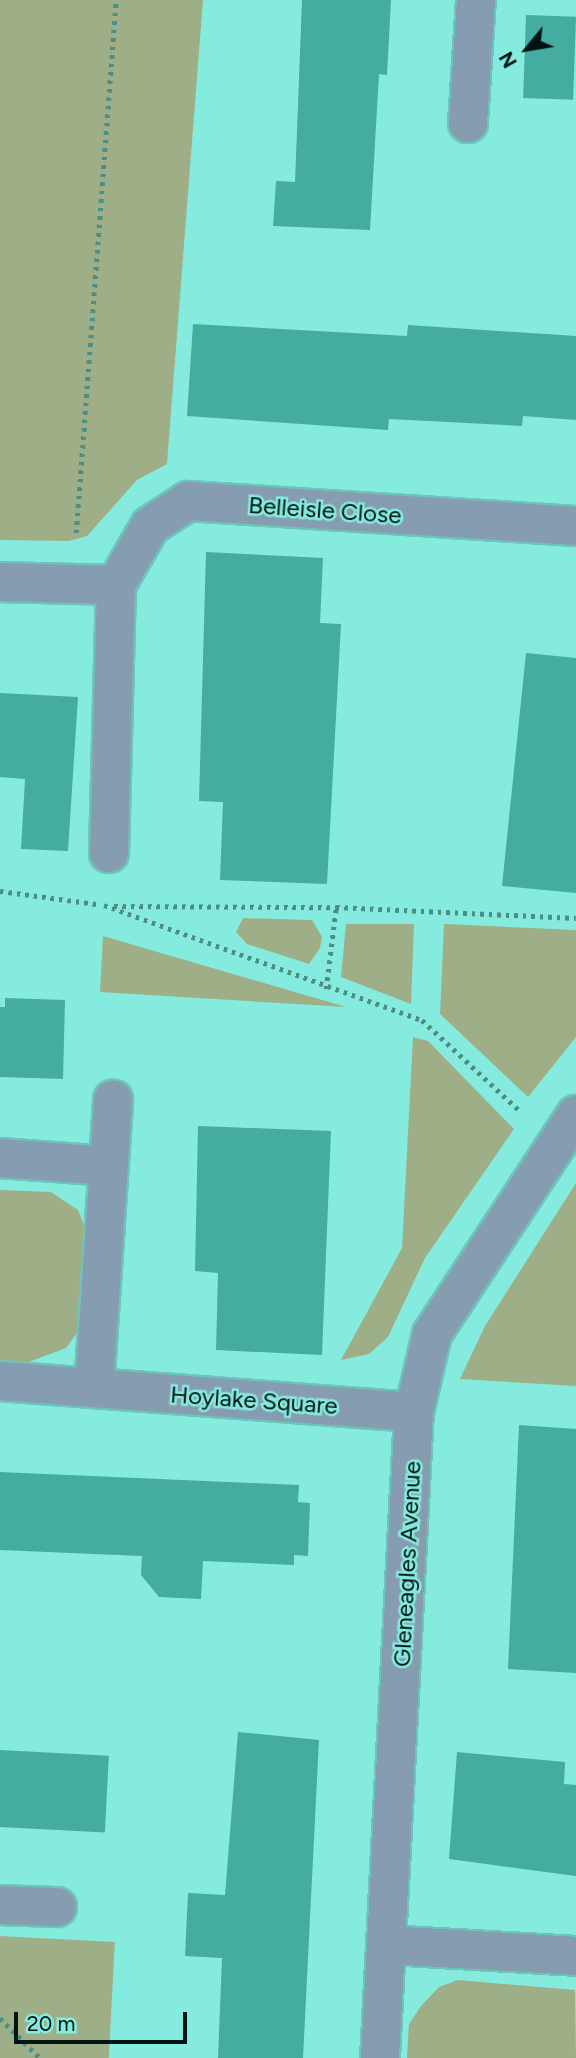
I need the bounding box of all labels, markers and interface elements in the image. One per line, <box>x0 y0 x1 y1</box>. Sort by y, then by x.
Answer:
north arrow <box>492 14 562 84</box>
text: N <box>495 48 522 72</box>
street label: Belleisle Close <box>248 490 402 530</box>
street label: Hoylake Square <box>169 1380 339 1420</box>
street label: Gleneagles Avenue <box>387 1460 427 1668</box>
scale bar <box>18 1998 191 2042</box>
text: 20 m <box>27 2011 75 2036</box>

